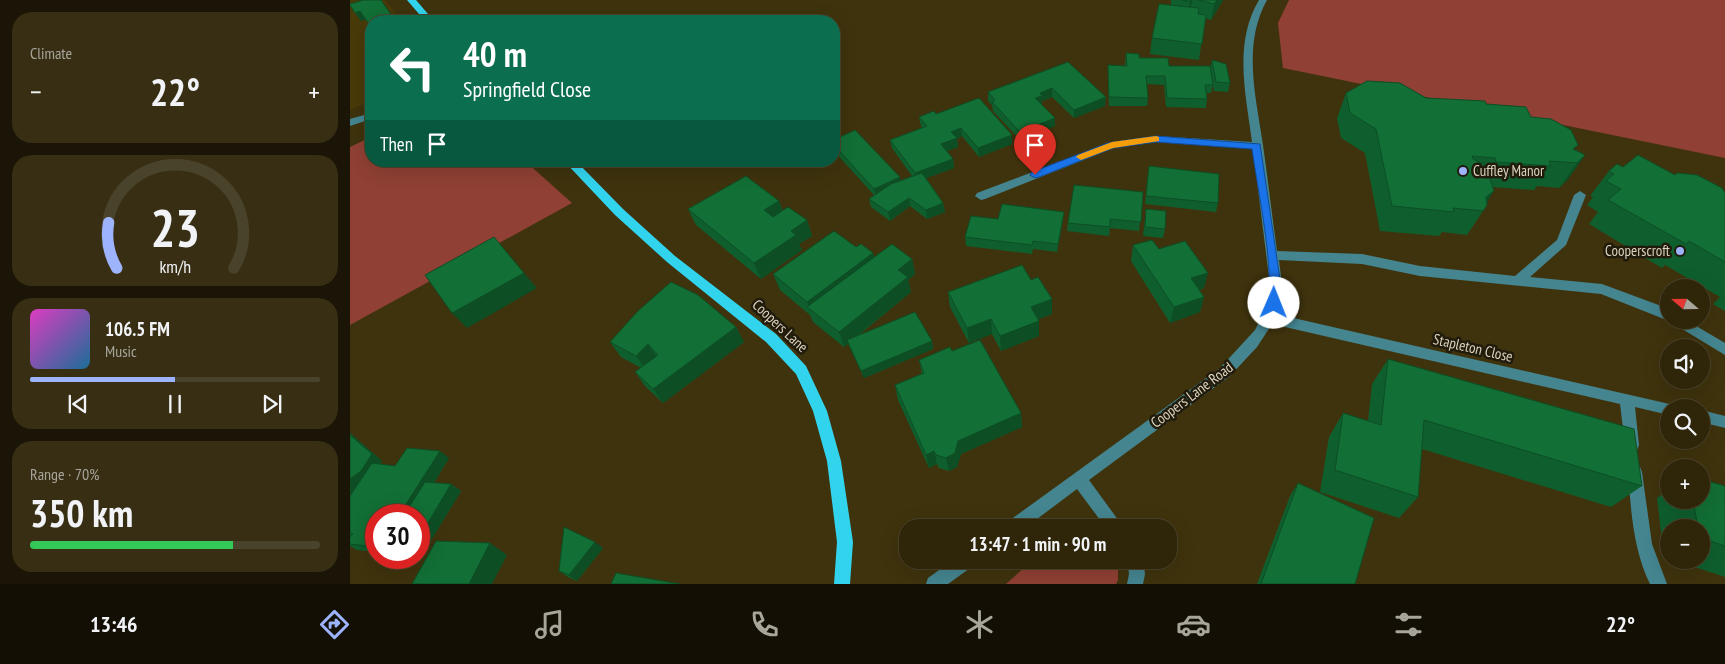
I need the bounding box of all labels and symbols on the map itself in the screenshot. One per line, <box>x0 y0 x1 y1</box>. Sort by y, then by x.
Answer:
pin <box>1014 124 1056 175</box>
place label: Cuffley Manor <box>1473 161 1545 180</box>
marker: Cuffley Manor <box>1457 165 1469 177</box>
place label: Cooperscroft <box>1605 241 1670 260</box>
marker: Cooperscroft <box>1674 245 1686 257</box>
position arrow <box>1247 276 1299 328</box>
north arrow <box>1660 279 1710 329</box>
street label: Coopers Lane <box>749 295 812 356</box>
street label: Stapleton Close <box>1431 329 1515 366</box>
street label: Coopers Lane Road <box>1147 358 1237 432</box>
speed limit sign: 30 <box>365 504 430 569</box>

